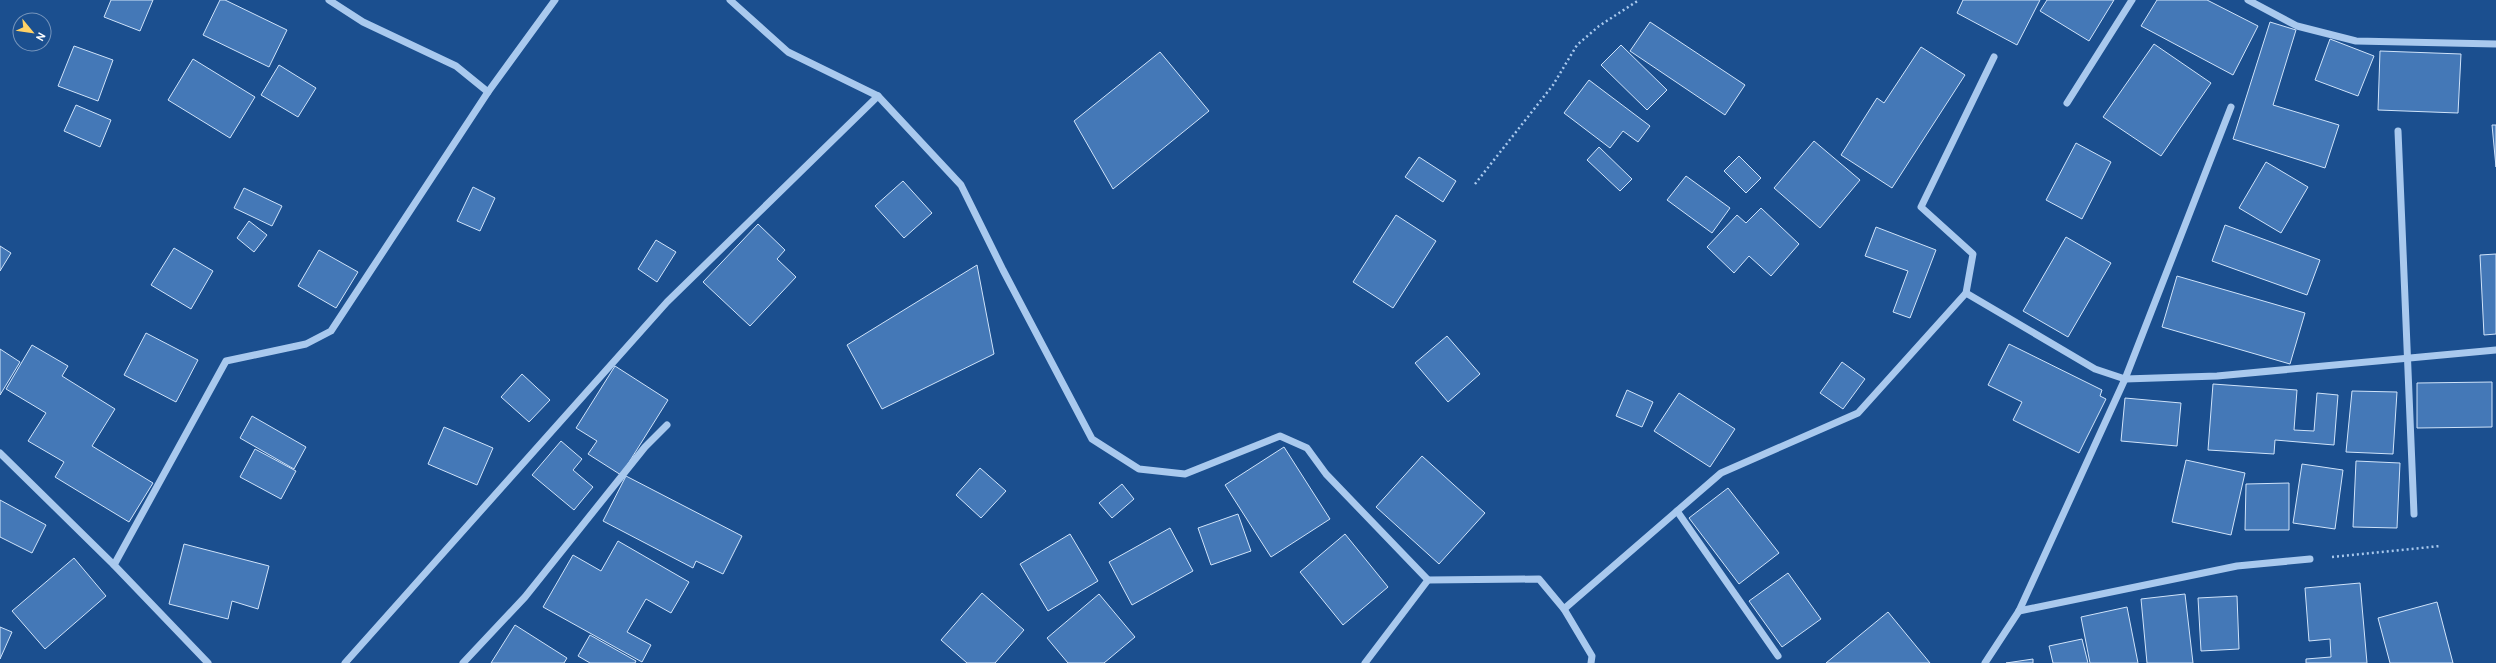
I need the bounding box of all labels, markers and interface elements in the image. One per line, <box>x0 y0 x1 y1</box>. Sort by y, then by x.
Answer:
north arrow <box>12 12 52 52</box>
text: N <box>33 30 49 44</box>

